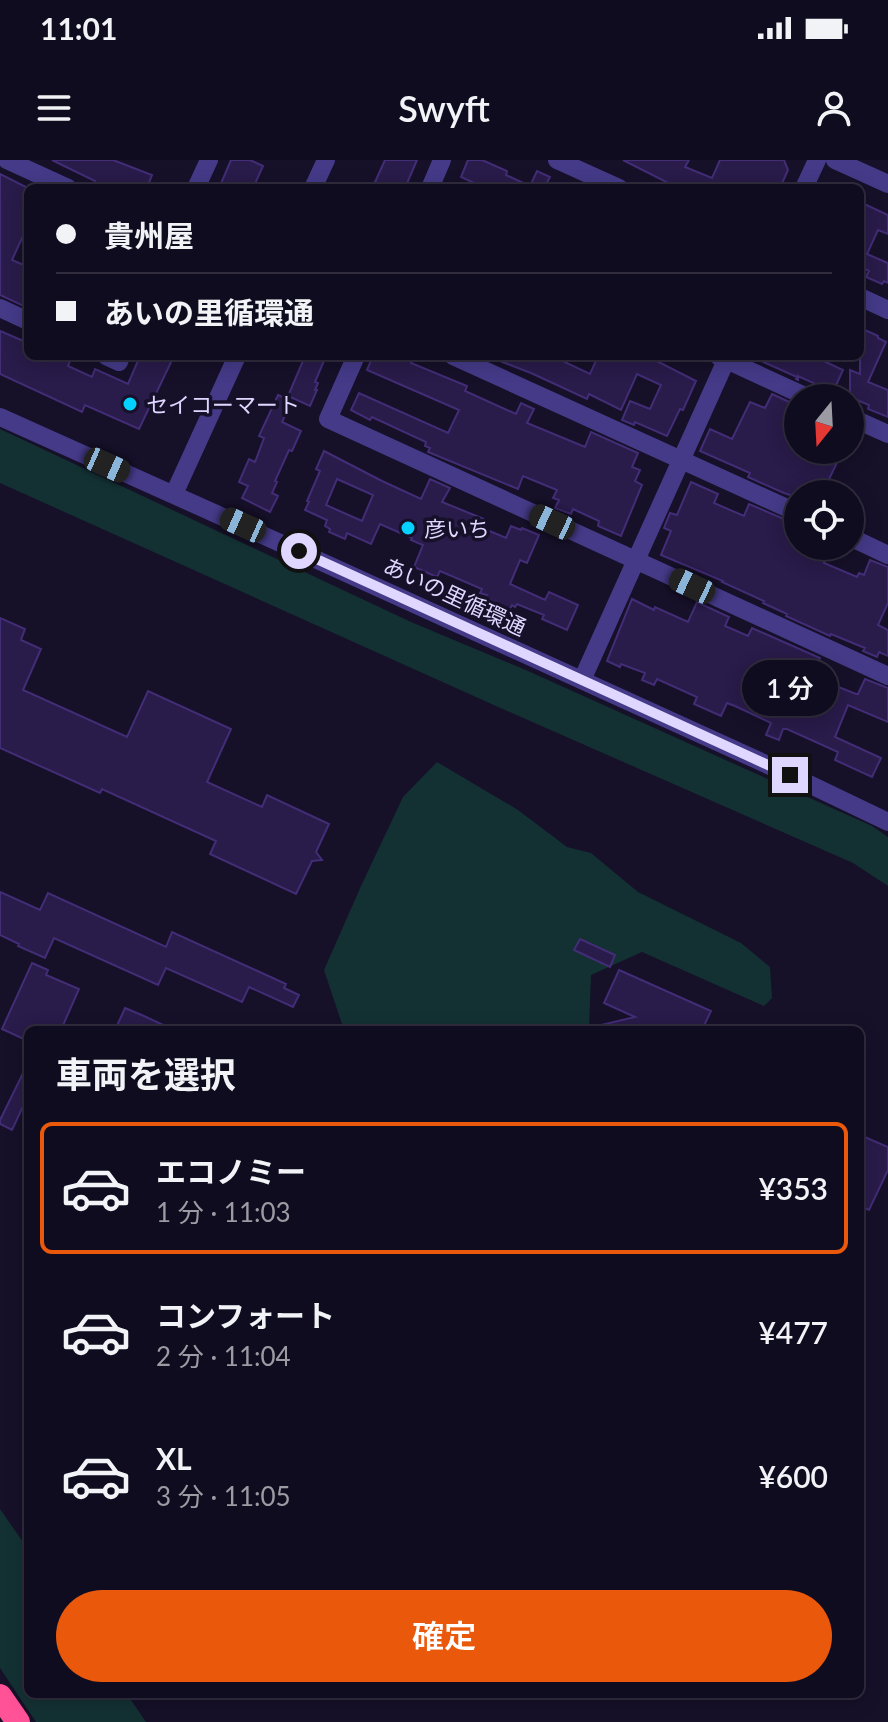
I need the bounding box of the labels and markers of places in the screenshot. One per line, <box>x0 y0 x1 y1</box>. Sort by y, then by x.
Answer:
place label: セイコーマート <box>146 391 300 418</box>
marker: セイコーマート <box>121 395 139 413</box>
place label: 彦いち <box>424 515 490 542</box>
marker: 彦いち <box>399 519 417 537</box>

